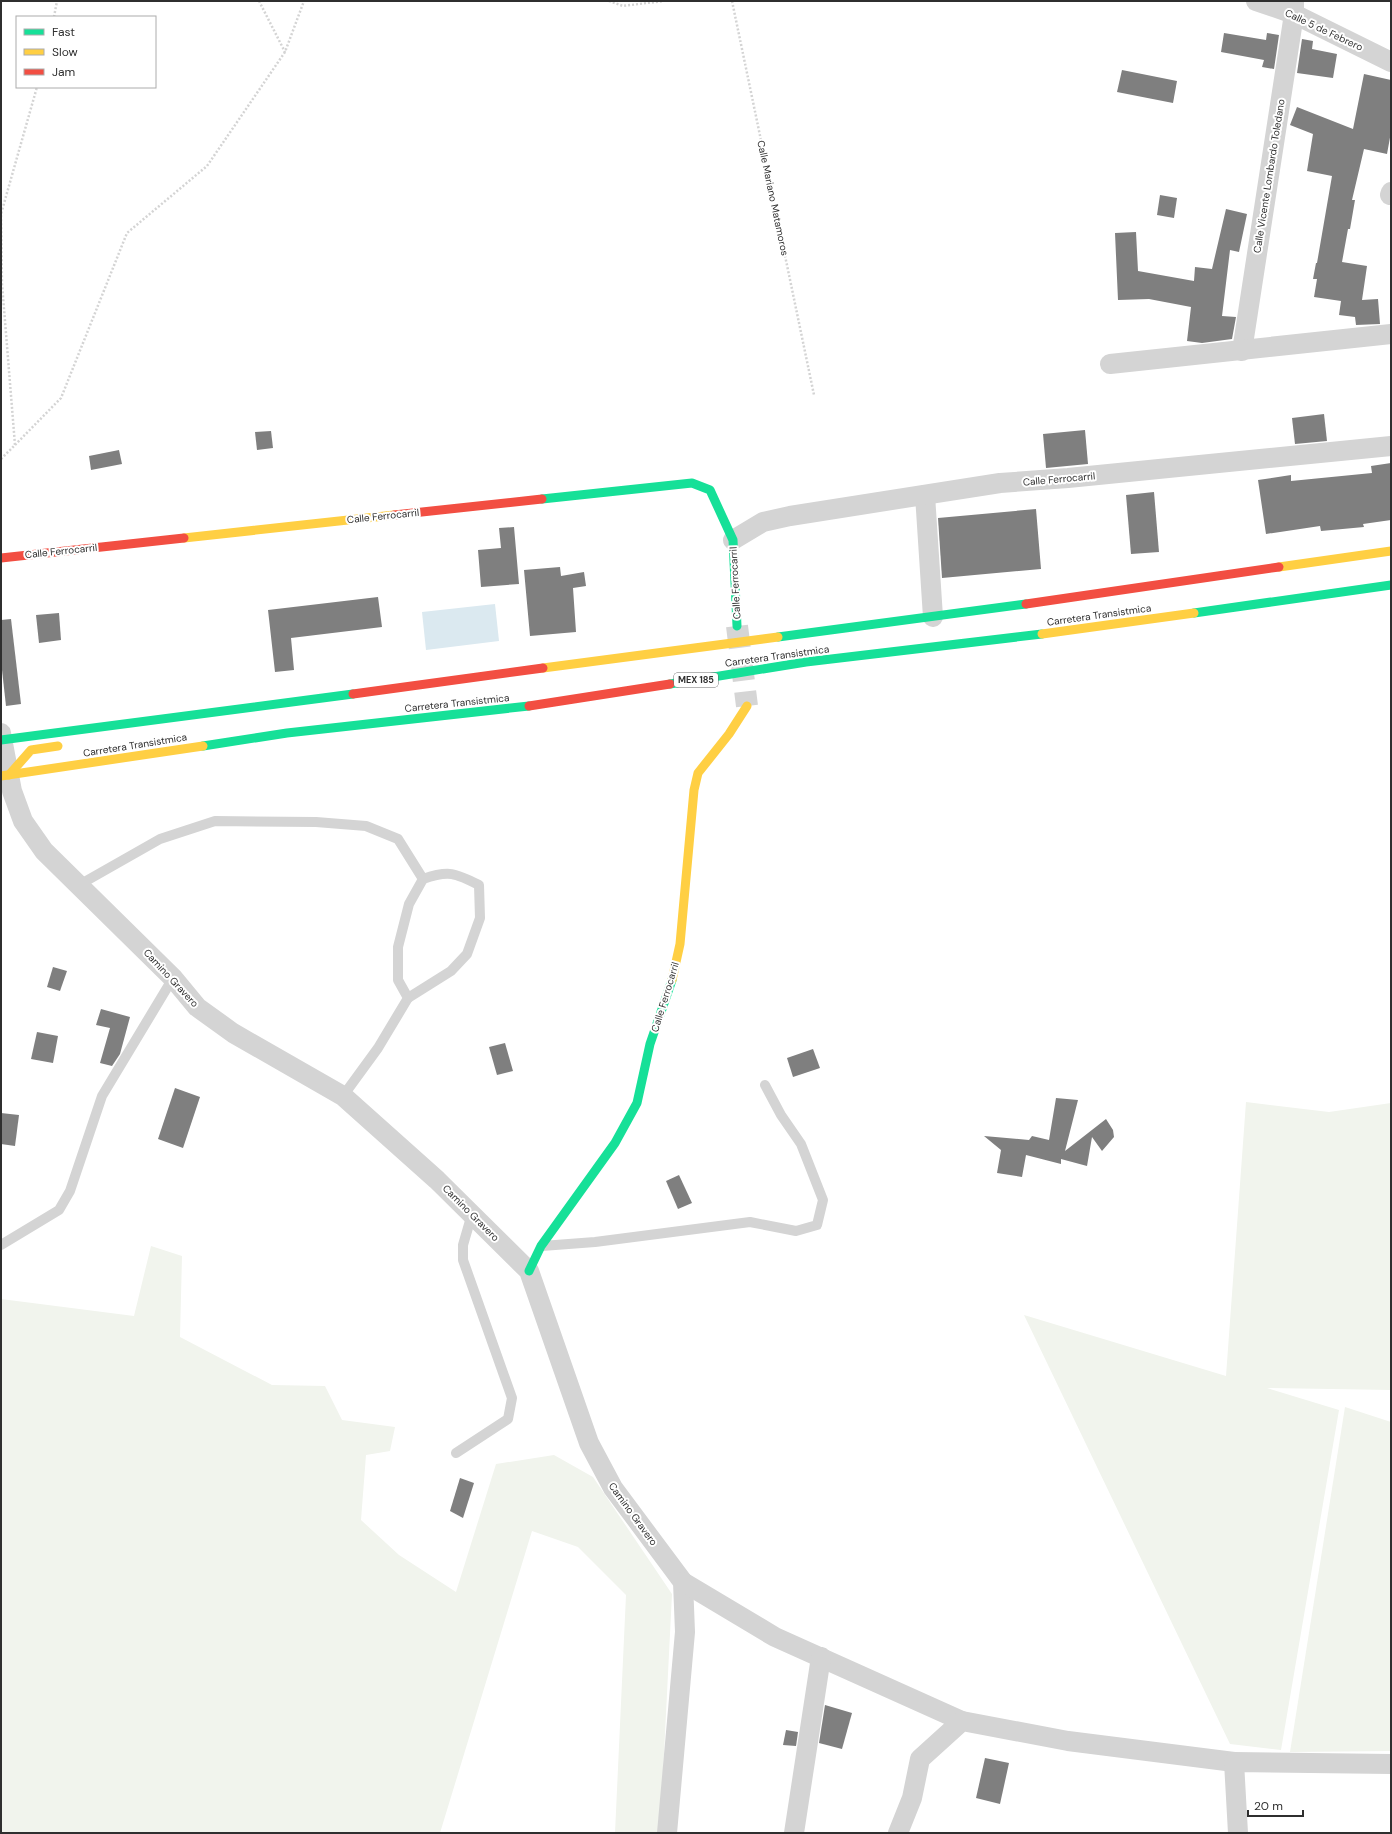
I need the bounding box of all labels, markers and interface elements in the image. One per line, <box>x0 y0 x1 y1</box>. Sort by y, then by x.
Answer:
street label: Calle 5 de Febrero <box>1283 6 1365 54</box>
legend <box>16 16 156 88</box>
text: Fast <box>52 24 75 40</box>
text: Slow <box>52 44 78 60</box>
text: Jam <box>52 64 75 80</box>
street label: Calle Vicente Lombardo Toledano <box>1250 98 1288 254</box>
street label: Calle Mariano Matamoros <box>754 139 792 257</box>
street label: Calle Ferrocarril <box>1022 469 1096 489</box>
street label: Calle Ferrocarril <box>346 506 420 526</box>
street label: Calle Ferrocarril <box>24 541 98 561</box>
street label: Calle Ferrocarril <box>727 546 743 620</box>
street label: Carretera Transistmica <box>1046 601 1152 629</box>
street label: Carretera Transistmica <box>724 642 830 670</box>
road number: MEX 185 <box>674 673 718 687</box>
street label: Carretera Transistmica <box>404 691 510 715</box>
street label: Carretera Transistmica <box>82 730 188 760</box>
street label: Camino Gravero <box>141 946 201 1010</box>
street label: Calle Ferrocarril <box>648 960 682 1034</box>
street label: Camino Gravero <box>440 1182 502 1244</box>
street label: Camino Gravero <box>606 1480 660 1548</box>
scale bar <box>1248 1792 1303 1818</box>
text: 20 m <box>1254 1798 1283 1814</box>

